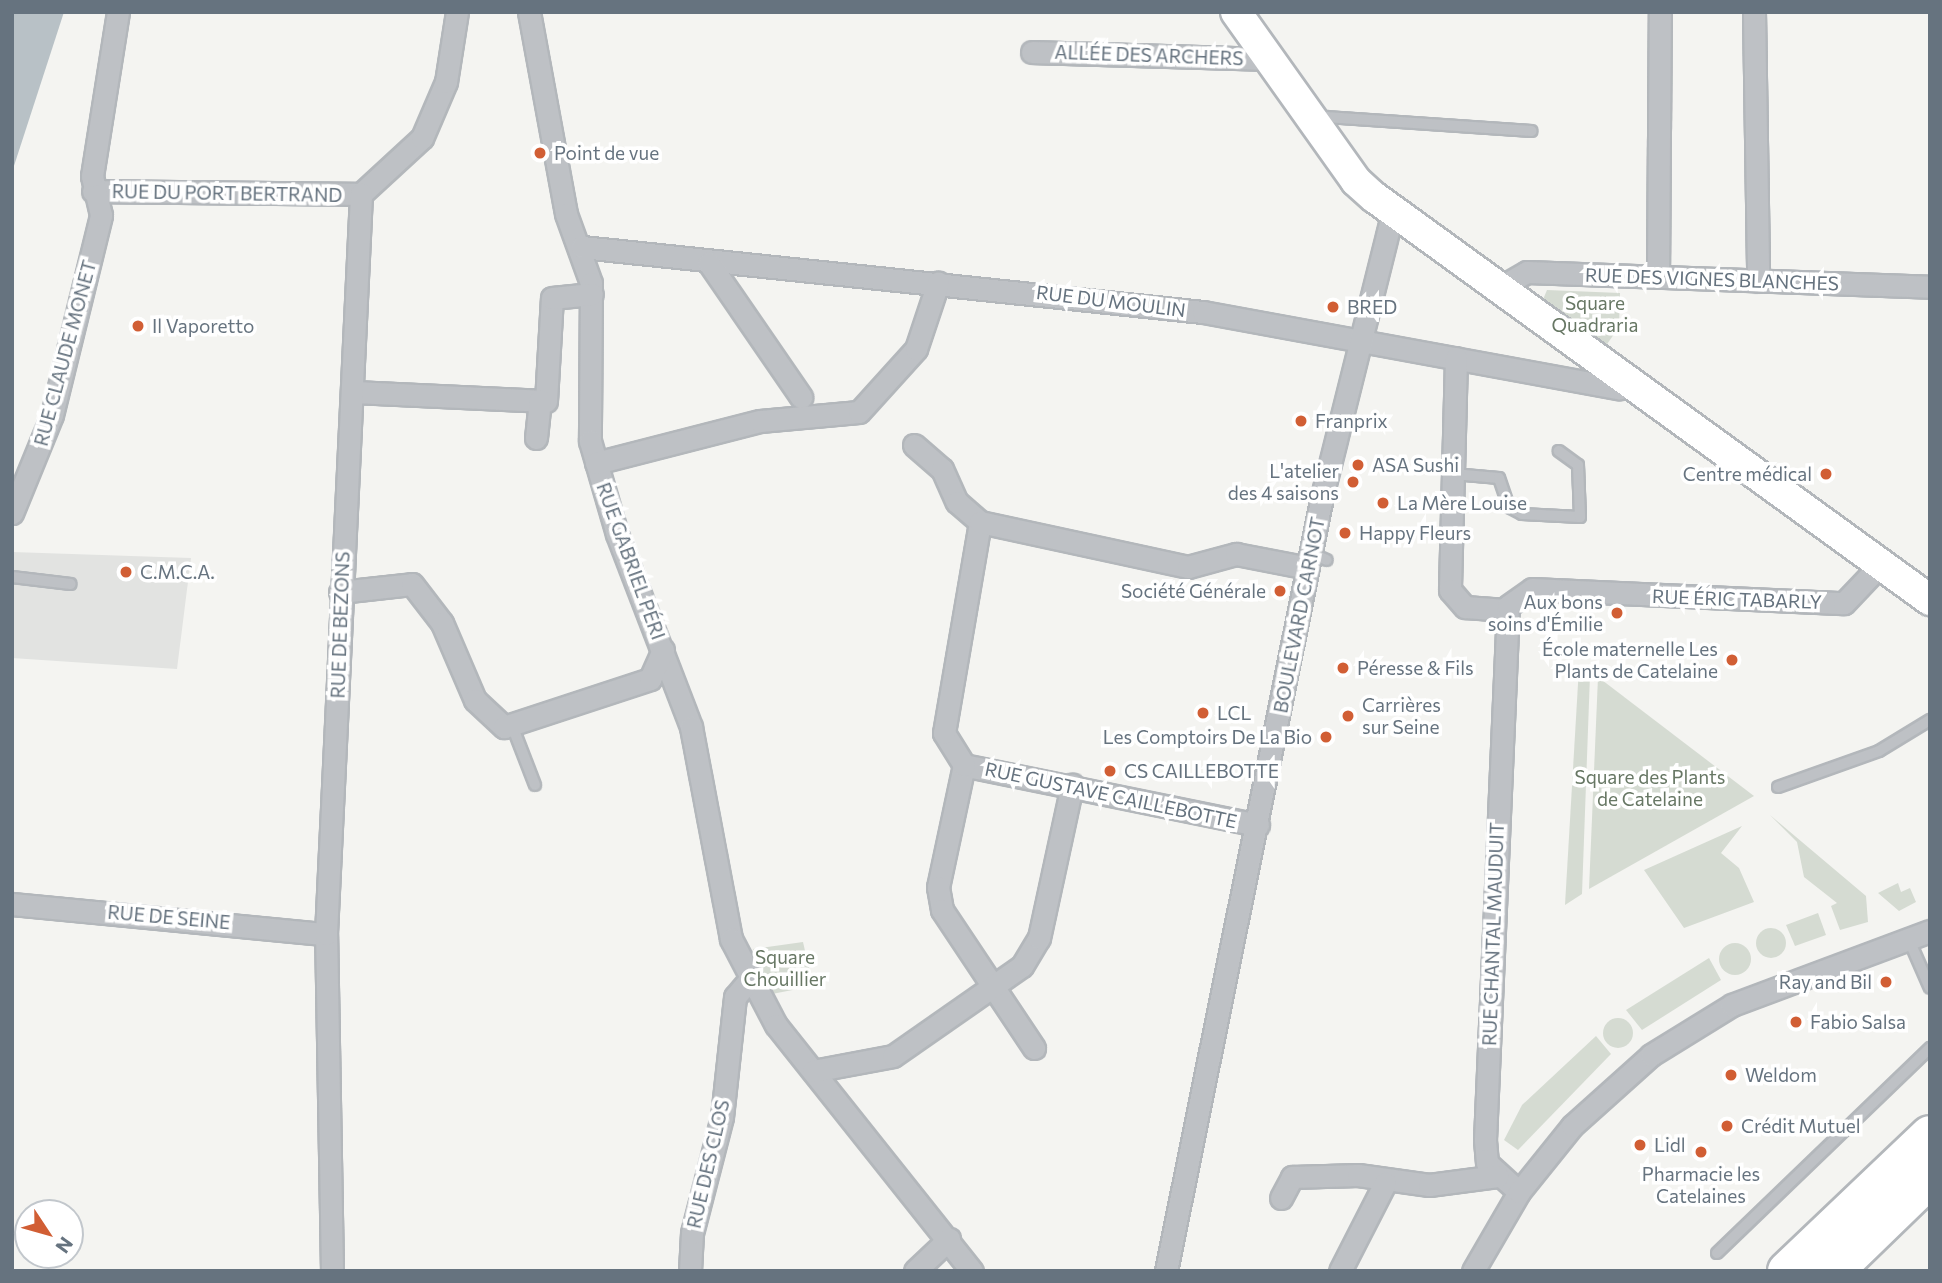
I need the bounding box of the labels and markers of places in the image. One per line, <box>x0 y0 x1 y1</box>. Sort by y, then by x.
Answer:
place label: Point de vue <box>554 142 659 164</box>
marker: Point de vue <box>532 145 548 161</box>
place label: BRED <box>1347 296 1397 318</box>
marker: BRED <box>1325 299 1341 315</box>
place label: Il Vaporetto <box>152 315 254 337</box>
marker: Il Vaporetto <box>130 318 146 334</box>
place label: Franprix <box>1315 410 1388 432</box>
marker: Franprix <box>1293 413 1309 429</box>
place label: ASA Sushi <box>1372 454 1459 476</box>
marker: ASA Sushi <box>1350 457 1366 473</box>
place label: L'atelier des 4 saisons <box>1228 460 1339 504</box>
place label: Centre médical <box>1683 463 1812 485</box>
marker: Centre médical <box>1818 466 1834 482</box>
marker: L'atelier des 4 saisons <box>1345 474 1361 490</box>
place label: La Mère Louise <box>1397 492 1527 514</box>
marker: La Mère Louise <box>1375 495 1391 511</box>
place label: Happy Fleurs <box>1359 522 1471 544</box>
marker: Happy Fleurs <box>1337 525 1353 541</box>
place label: C.M.C.A. <box>140 561 215 583</box>
marker: C.M.C.A. <box>118 564 134 580</box>
place label: Société Générale <box>1121 580 1266 602</box>
marker: Société Générale <box>1272 583 1288 599</box>
place label: Aux bons soins d'Émilie <box>1488 591 1603 635</box>
marker: Aux bons soins d'Émilie <box>1609 605 1625 621</box>
place label: École maternelle Les Plants de Catelaine <box>1542 638 1718 682</box>
marker: École maternelle Les Plants de Catelaine <box>1724 652 1740 668</box>
place label: Péresse & Fils <box>1357 657 1474 679</box>
marker: Péresse & Fils <box>1335 660 1351 676</box>
place label: Carrières sur Seine <box>1362 694 1441 738</box>
place label: LCL <box>1217 702 1251 724</box>
marker: LCL <box>1195 705 1211 721</box>
marker: Carrières sur Seine <box>1340 708 1356 724</box>
place label: Les Comptoirs De La Bio <box>1103 726 1312 748</box>
marker: Les Comptoirs De La Bio <box>1318 729 1334 745</box>
place label: CS CAILLEBOTTE <box>1124 760 1279 782</box>
marker: CS CAILLEBOTTE <box>1102 763 1118 779</box>
place label: Ray and Bil <box>1779 971 1872 993</box>
marker: Ray and Bil <box>1878 974 1894 990</box>
place label: Fabio Salsa <box>1810 1011 1906 1033</box>
marker: Fabio Salsa <box>1788 1014 1804 1030</box>
place label: Weldom <box>1745 1064 1817 1086</box>
marker: Weldom <box>1723 1067 1739 1083</box>
place label: Crédit Mutuel <box>1741 1115 1861 1137</box>
marker: Crédit Mutuel <box>1719 1118 1735 1134</box>
place label: Lidl <box>1654 1134 1686 1156</box>
marker: Lidl <box>1632 1137 1648 1153</box>
marker: Pharmacie les Catelaines <box>1693 1144 1709 1160</box>
place label: Pharmacie les Catelaines <box>1642 1163 1760 1207</box>

